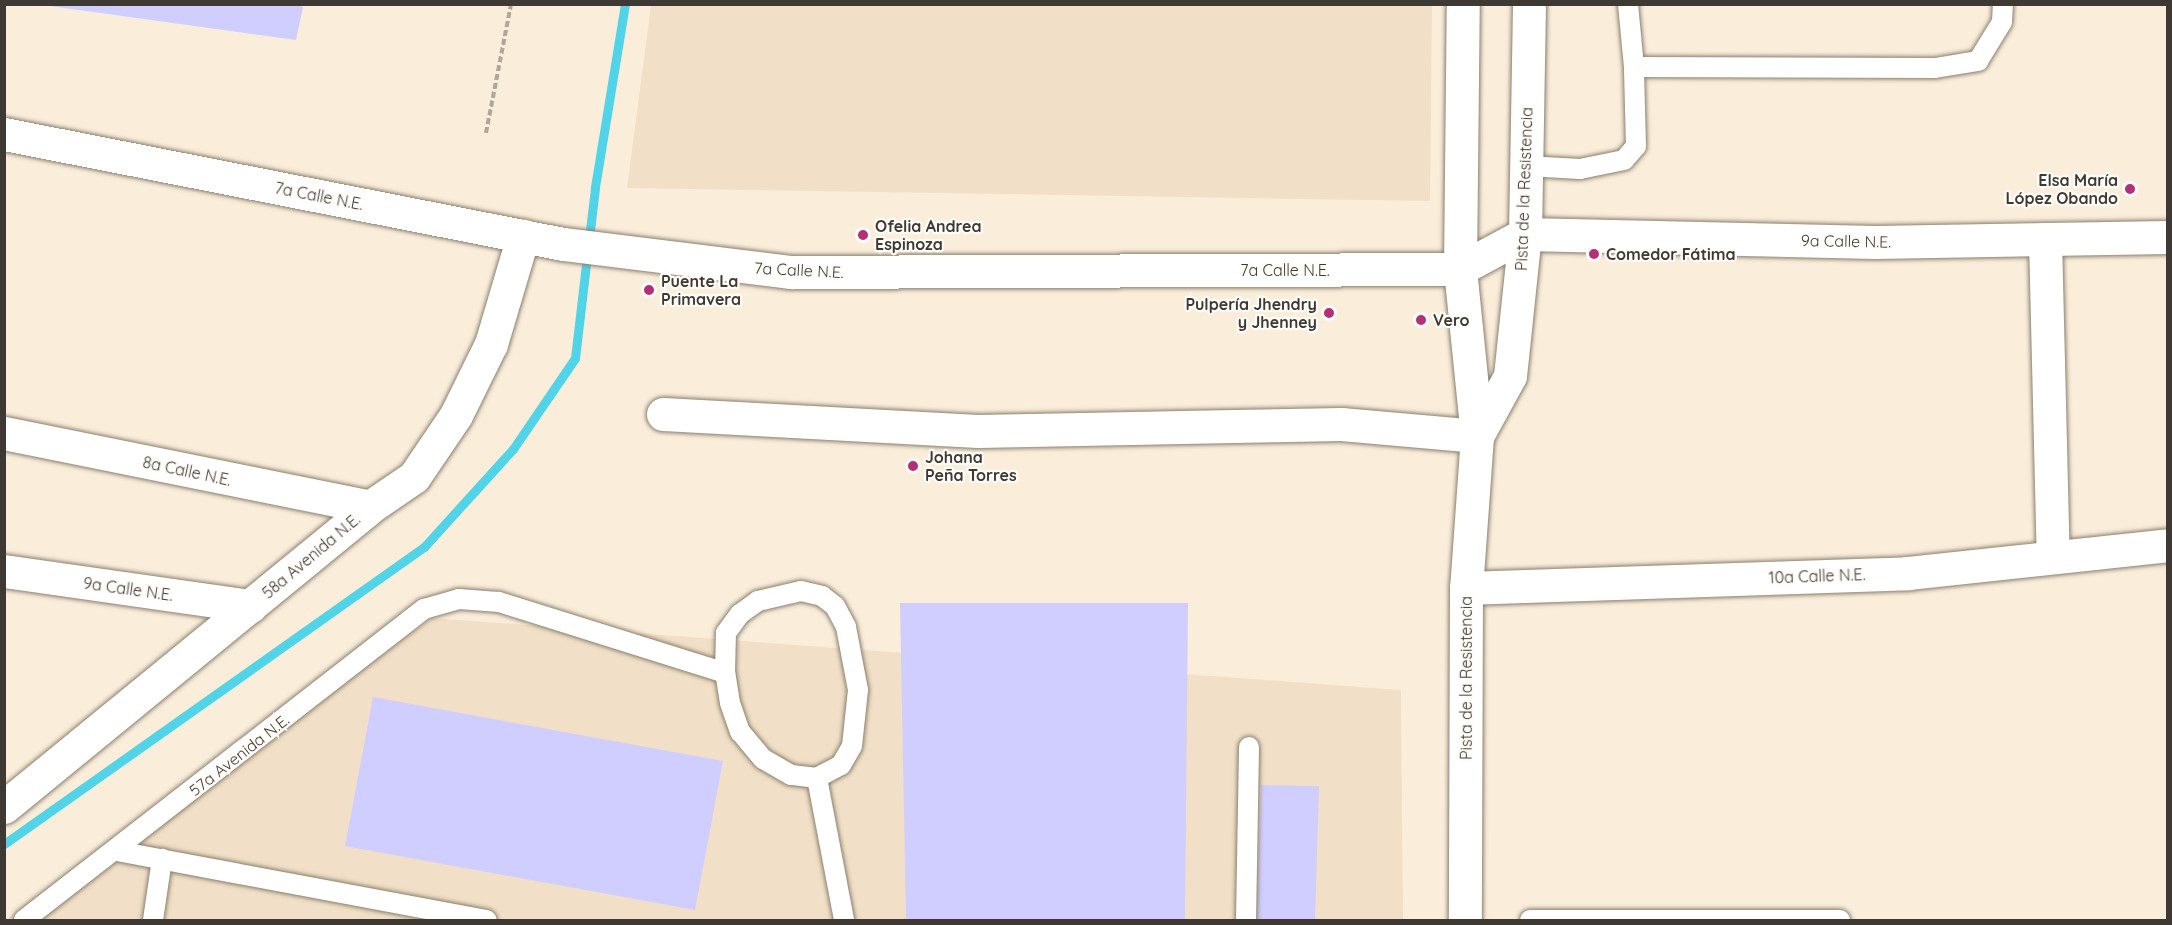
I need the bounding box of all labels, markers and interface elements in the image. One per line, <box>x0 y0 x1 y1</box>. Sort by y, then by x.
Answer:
street label: Pista de la Resistencia <box>1512 107 1536 271</box>
place label: Elsa María López Obando <box>2006 170 2118 208</box>
street label: 7a Calle N.E. <box>273 178 365 214</box>
marker: Elsa María López Obando <box>2123 182 2137 196</box>
place label: Ofelia Andrea Espinoza <box>875 216 982 254</box>
marker: Ofelia Andrea Espinoza <box>856 228 870 242</box>
street label: 9a Calle N.E. <box>1801 231 1891 251</box>
place label: Comedor Fátima <box>1606 244 1736 264</box>
marker: Comedor Fátima <box>1587 247 1601 261</box>
street label: 7a Calle N.E. <box>754 258 844 282</box>
street label: 7a Calle N.E. <box>1240 260 1330 280</box>
place label: Puente La Primavera <box>661 271 741 309</box>
marker: Puente La Primavera <box>642 283 656 297</box>
place label: Pulpería Jhendry y Jhenney <box>1185 294 1317 332</box>
marker: Pulpería Jhendry y Jhenney <box>1322 306 1336 320</box>
place label: Vero <box>1433 310 1469 330</box>
marker: Vero <box>1414 313 1428 327</box>
place label: Johana Peña Torres <box>925 447 1017 485</box>
street label: 8a Calle N.E. <box>141 452 233 490</box>
marker: Johana Peña Torres <box>906 459 920 473</box>
street label: 58a Avenida N.E. <box>258 510 364 602</box>
street label: 10a Calle N.E. <box>1768 565 1866 587</box>
street label: 9a Calle N.E. <box>82 573 174 605</box>
street label: Pista de la Resistencia <box>1456 596 1476 760</box>
street label: 57a Avenida N.E. <box>185 710 293 800</box>

